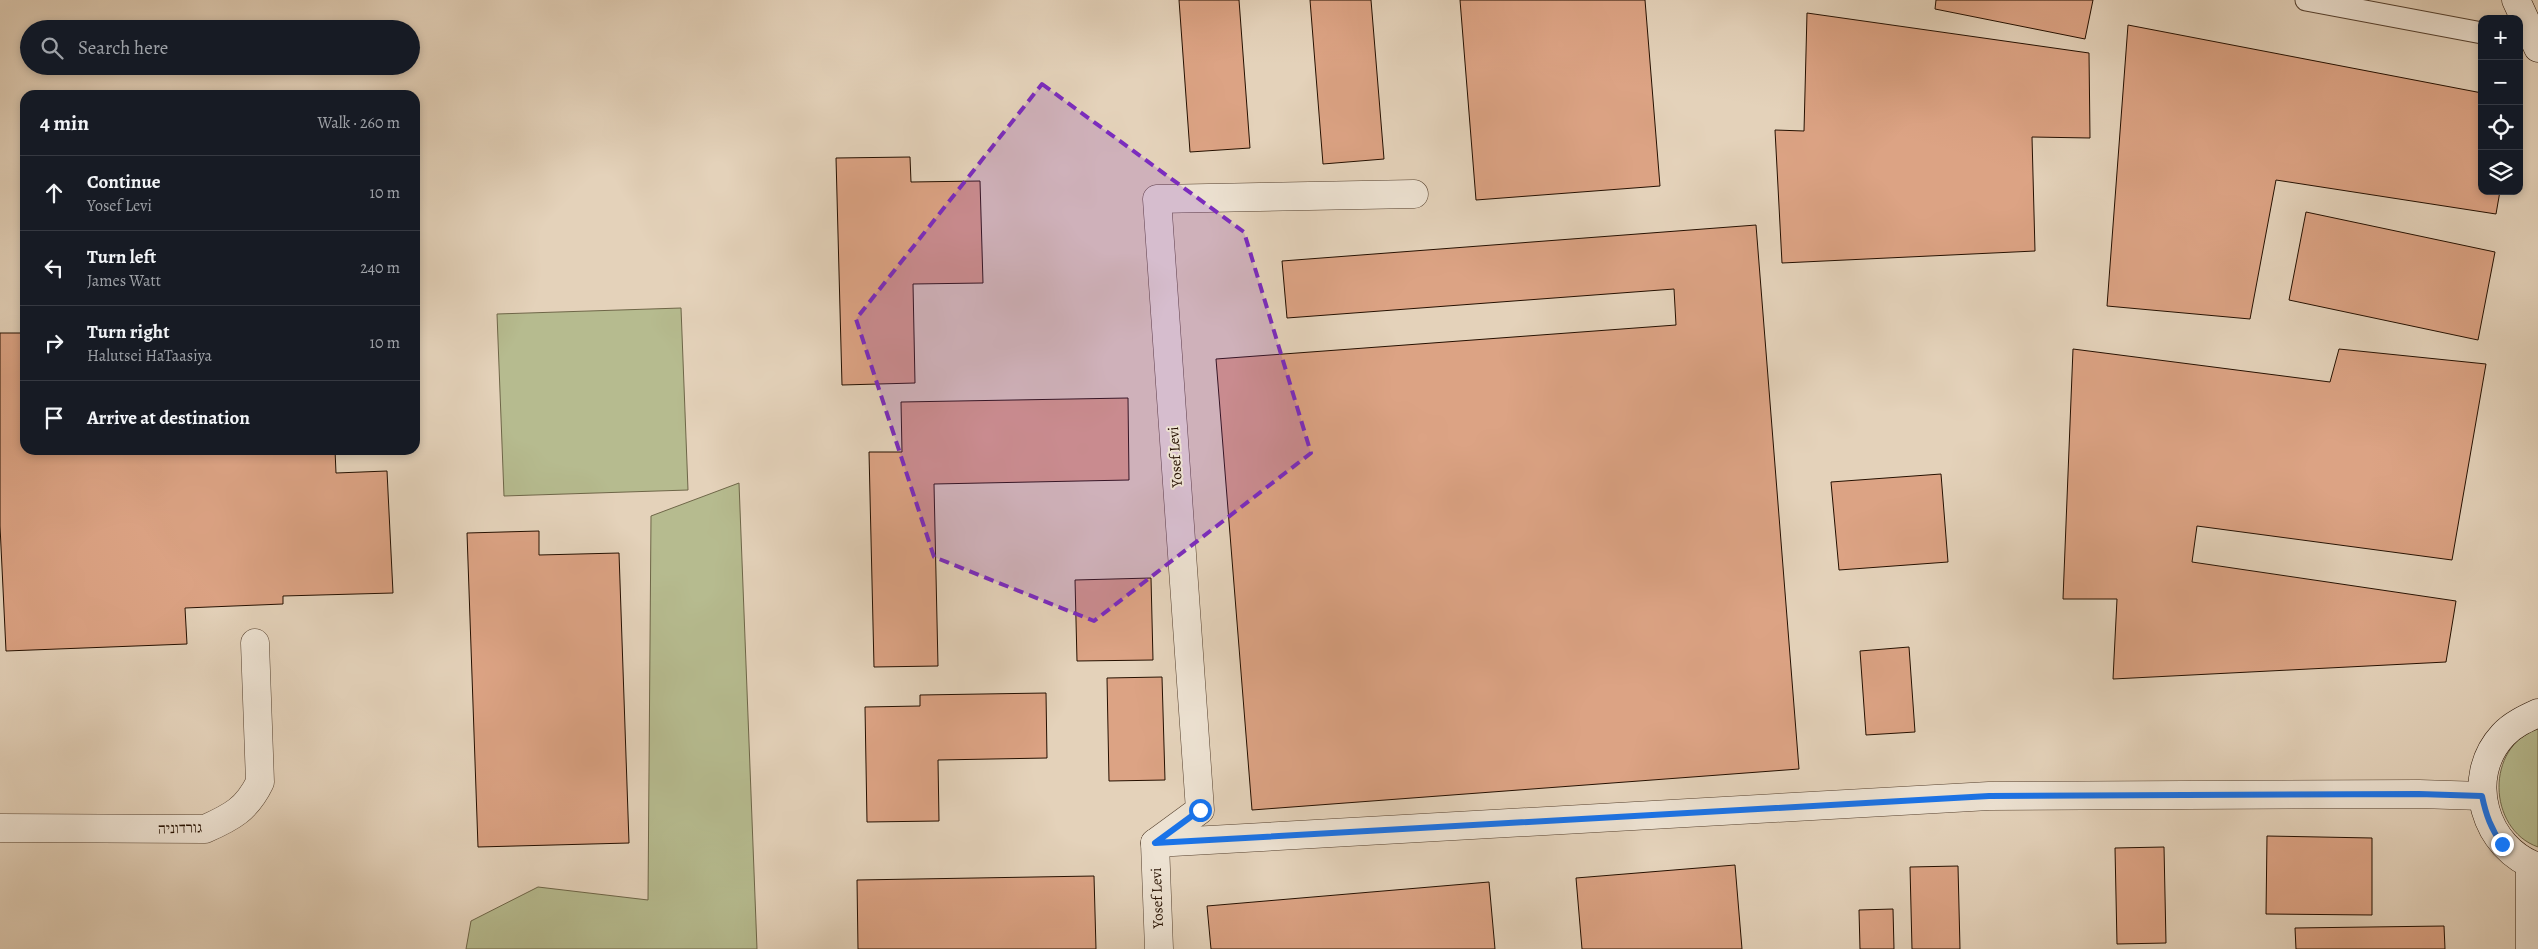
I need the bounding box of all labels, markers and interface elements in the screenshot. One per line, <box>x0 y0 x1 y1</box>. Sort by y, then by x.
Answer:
map controls <box>2478 15 2523 195</box>
button: + <box>2478 15 2523 60</box>
search box <box>20 20 420 75</box>
icon: search <box>38 34 66 62</box>
text: Search here <box>78 35 168 61</box>
button: − <box>2478 60 2523 105</box>
button: locate <box>2478 105 2523 150</box>
text: 4 min <box>40 109 89 137</box>
text: Walk · 260 m <box>318 112 400 134</box>
button: layers <box>2478 150 2523 195</box>
text: Continue <box>87 169 161 195</box>
icon: ahead <box>40 179 68 207</box>
text: 10 m <box>370 182 400 204</box>
text: Yosef Levi <box>87 195 152 217</box>
text: Turn left <box>87 244 156 270</box>
icon: left <box>40 254 68 282</box>
text: 240 m <box>360 257 400 279</box>
text: James Watt <box>87 270 161 292</box>
text: Turn right <box>87 319 169 345</box>
icon: right <box>40 329 68 357</box>
text: 10 m <box>370 332 400 354</box>
text: Halutsei HaTaasiya <box>87 345 212 367</box>
icon: arrive <box>40 404 68 432</box>
text: Arrive at destination <box>87 405 250 431</box>
street label: Yosef Levi <box>1163 426 1187 489</box>
route start <box>1189 799 1212 822</box>
street label: גורדוניה <box>158 817 202 839</box>
route end <box>2491 833 2514 856</box>
street label: Yosef Levi <box>1146 867 1168 930</box>

